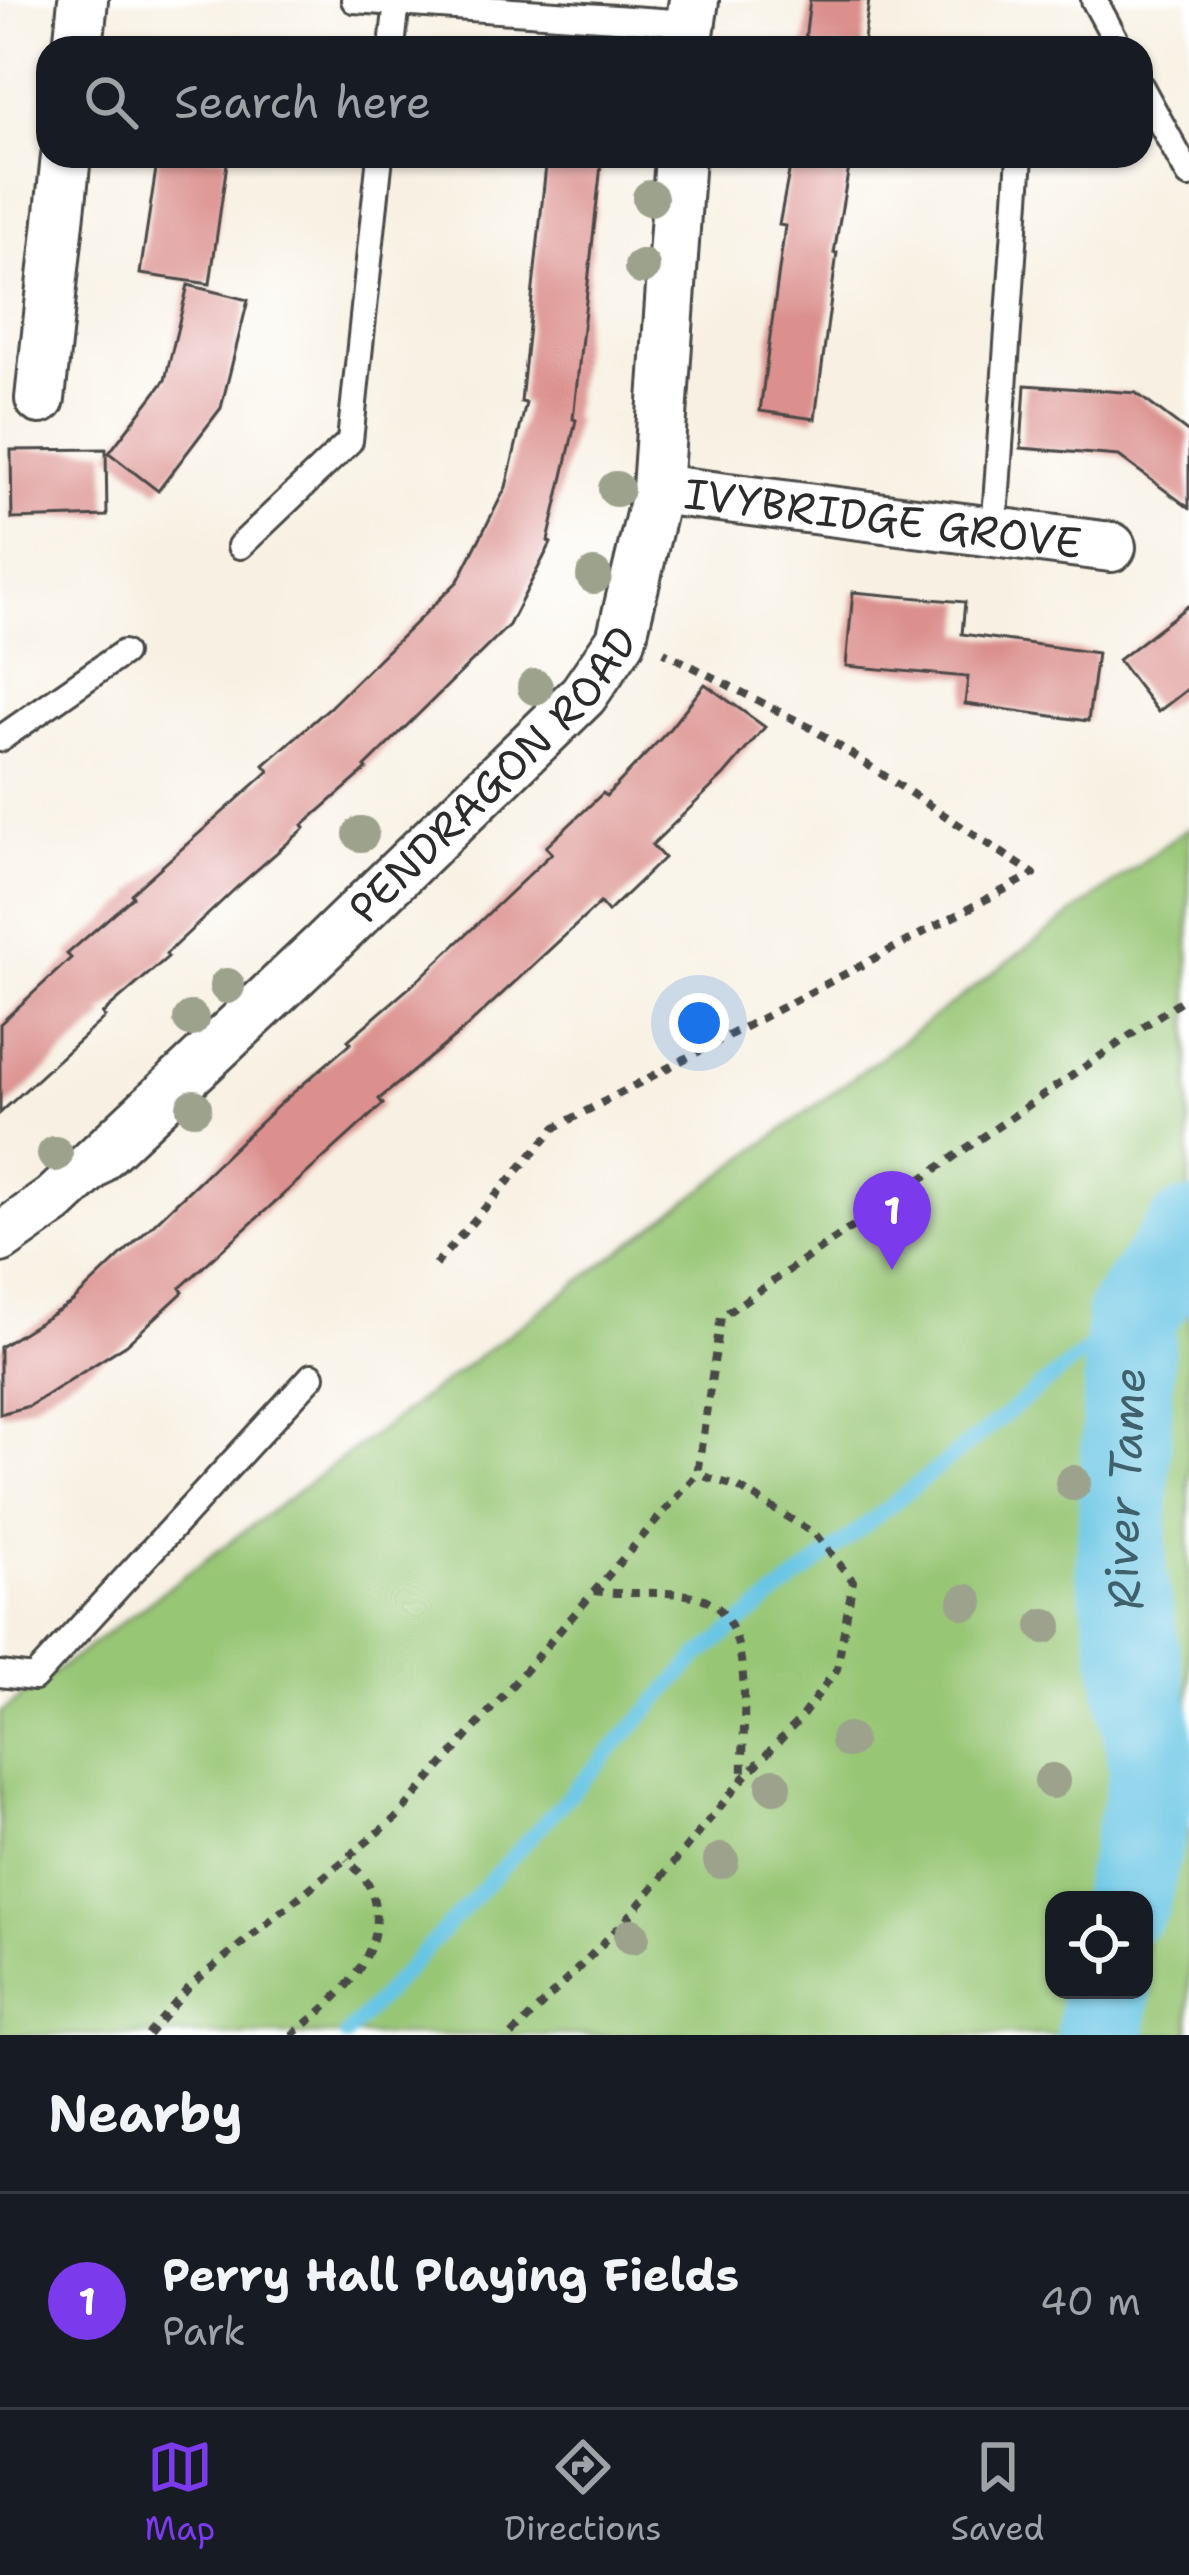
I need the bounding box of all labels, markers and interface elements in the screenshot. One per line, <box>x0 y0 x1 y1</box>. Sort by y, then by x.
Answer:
search box <box>36 36 1153 168</box>
icon: search <box>78 69 144 135</box>
text: Search here <box>174 72 431 132</box>
street label: IVYBRIDGE GROVE <box>681 465 1085 571</box>
street label: PENDRAGON ROAD <box>336 615 650 935</box>
your location <box>669 993 729 1053</box>
pin: 1 <box>853 1171 931 1270</box>
water label: River Tame <box>1091 1366 1159 1616</box>
map controls <box>1045 1891 1153 1999</box>
button: locate <box>1045 1891 1153 1999</box>
text: Nearby <box>48 2079 243 2147</box>
text: Perry Hall Playing Fields <box>162 2245 739 2305</box>
text: 1 <box>78 2275 96 2327</box>
text: 40 m <box>1040 2275 1141 2327</box>
text: Park <box>162 2305 246 2357</box>
tab: Map <box>145 2434 215 2551</box>
tab: Directions <box>504 2434 662 2551</box>
tab: Saved <box>951 2434 1044 2551</box>

